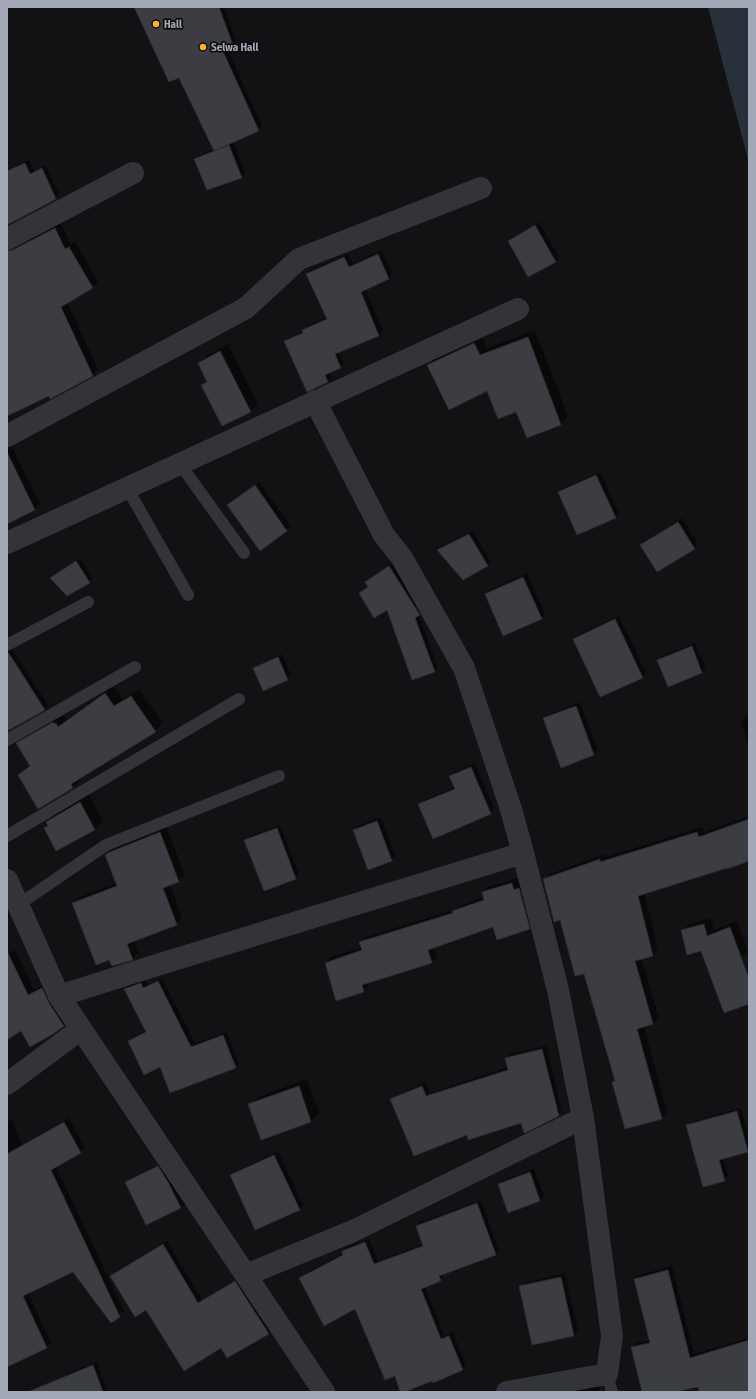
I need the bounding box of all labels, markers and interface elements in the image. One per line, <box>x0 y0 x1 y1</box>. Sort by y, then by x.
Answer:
place label: Hall <box>164 18 183 31</box>
marker: Hall <box>151 19 161 29</box>
place label: Selwa Hall <box>211 41 259 54</box>
marker: Selwa Hall <box>198 42 208 52</box>

